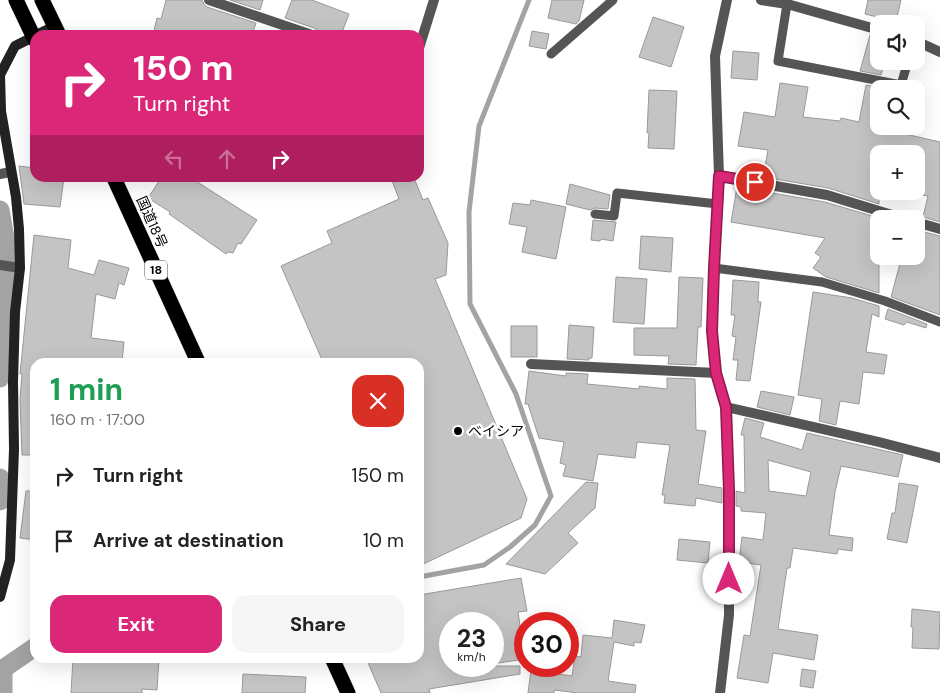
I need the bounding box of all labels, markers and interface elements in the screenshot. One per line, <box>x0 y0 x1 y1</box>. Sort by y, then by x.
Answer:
map controls <box>870 15 925 265</box>
button: sound <box>870 15 925 70</box>
text: 150 m <box>133 45 233 91</box>
icon: right <box>50 50 115 115</box>
button: search <box>870 80 925 135</box>
text: Turn right <box>133 89 230 118</box>
icon: left <box>160 145 188 173</box>
icon: ahead <box>213 145 241 173</box>
icon: right <box>266 145 294 173</box>
button: + <box>870 145 925 200</box>
pin <box>734 161 776 203</box>
icon: arrive <box>741 168 769 196</box>
street label: 国道18号 <box>133 193 171 251</box>
button: − <box>870 210 925 265</box>
road number: 18 <box>145 260 167 280</box>
text: 1 min <box>50 370 123 409</box>
button: close <box>352 375 404 427</box>
text: 160 m · 17:00 <box>50 409 145 430</box>
place label: ベイシア <box>468 422 524 440</box>
marker: ベイシア <box>452 425 464 437</box>
icon: right <box>50 462 78 490</box>
text: Turn right <box>93 463 183 488</box>
text: 150 m <box>352 463 404 488</box>
icon: arrive <box>50 527 78 555</box>
text: Arrive at destination <box>93 528 284 553</box>
text: 10 m <box>363 528 404 553</box>
position arrow <box>702 552 754 604</box>
button: Exit <box>50 595 222 653</box>
button: Share <box>232 595 404 653</box>
speed limit sign: 30 <box>514 612 579 677</box>
text: 23 <box>457 622 486 655</box>
text: km/h <box>457 649 486 665</box>

